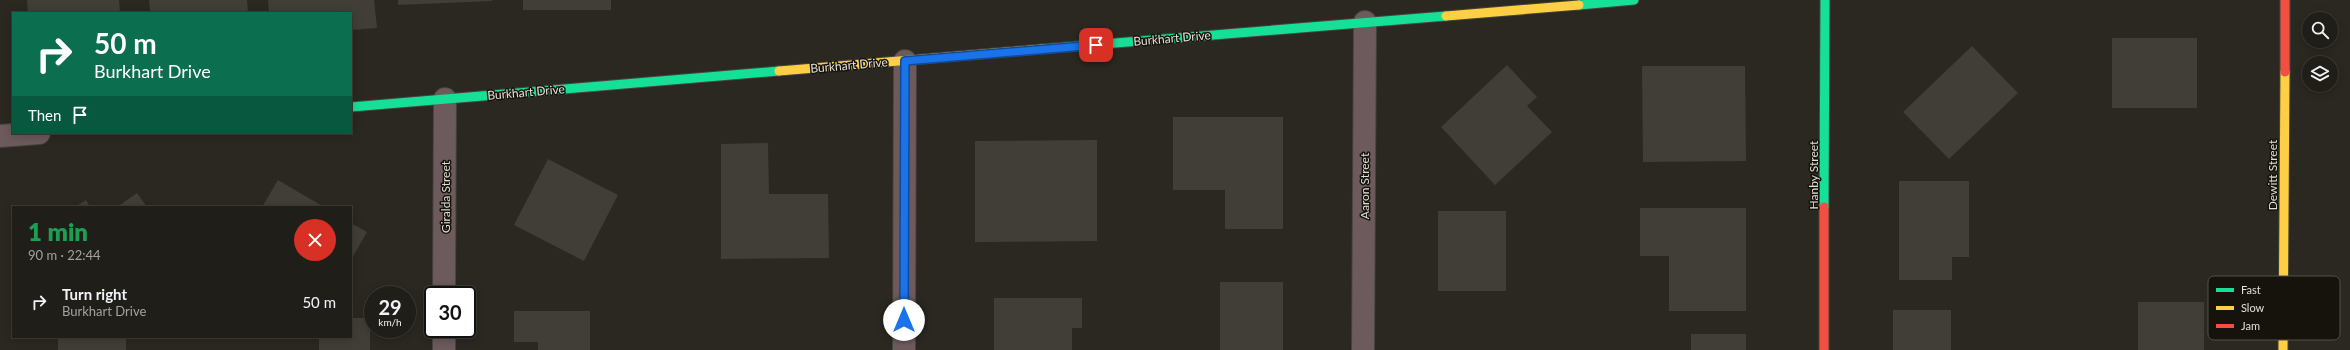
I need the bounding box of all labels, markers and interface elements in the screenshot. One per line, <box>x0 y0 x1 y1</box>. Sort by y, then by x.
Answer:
map controls <box>2302 12 2338 92</box>
button: search <box>2302 12 2338 48</box>
text: 50 m <box>94 26 157 60</box>
street label: Burkhart Drive <box>1133 27 1211 49</box>
icon: right <box>28 28 80 80</box>
pin <box>1079 28 1113 62</box>
icon: arrive <box>1085 34 1107 56</box>
street label: Burkhart Drive <box>810 54 888 76</box>
button: layers <box>2302 56 2338 92</box>
text: Burkhart Drive <box>94 60 211 82</box>
street label: Burkhart Drive <box>487 81 565 103</box>
icon: arrive <box>69 104 91 126</box>
text: Then <box>28 106 61 124</box>
street label: Dewitt Street <box>2265 139 2280 210</box>
street label: Hanby Street <box>1806 140 1821 209</box>
street label: Aaron Street <box>1357 152 1372 219</box>
street label: Giralda Street <box>438 160 453 233</box>
text: 1 min <box>28 217 88 246</box>
button: close <box>294 219 336 261</box>
text: 90 m · 22:44 <box>28 247 101 263</box>
legend <box>2208 276 2340 340</box>
text: Fast <box>2241 283 2261 296</box>
text: Turn right <box>62 285 127 303</box>
speed limit sign: 30 <box>424 286 476 338</box>
icon: right <box>28 291 50 313</box>
text: 50 m <box>302 293 336 311</box>
text: 29 <box>378 295 402 319</box>
position arrow <box>883 299 925 341</box>
text: Slow <box>2241 301 2265 314</box>
text: Burkhart Drive <box>62 303 146 319</box>
text: km/h <box>378 316 402 328</box>
text: Jam <box>2241 319 2260 332</box>

